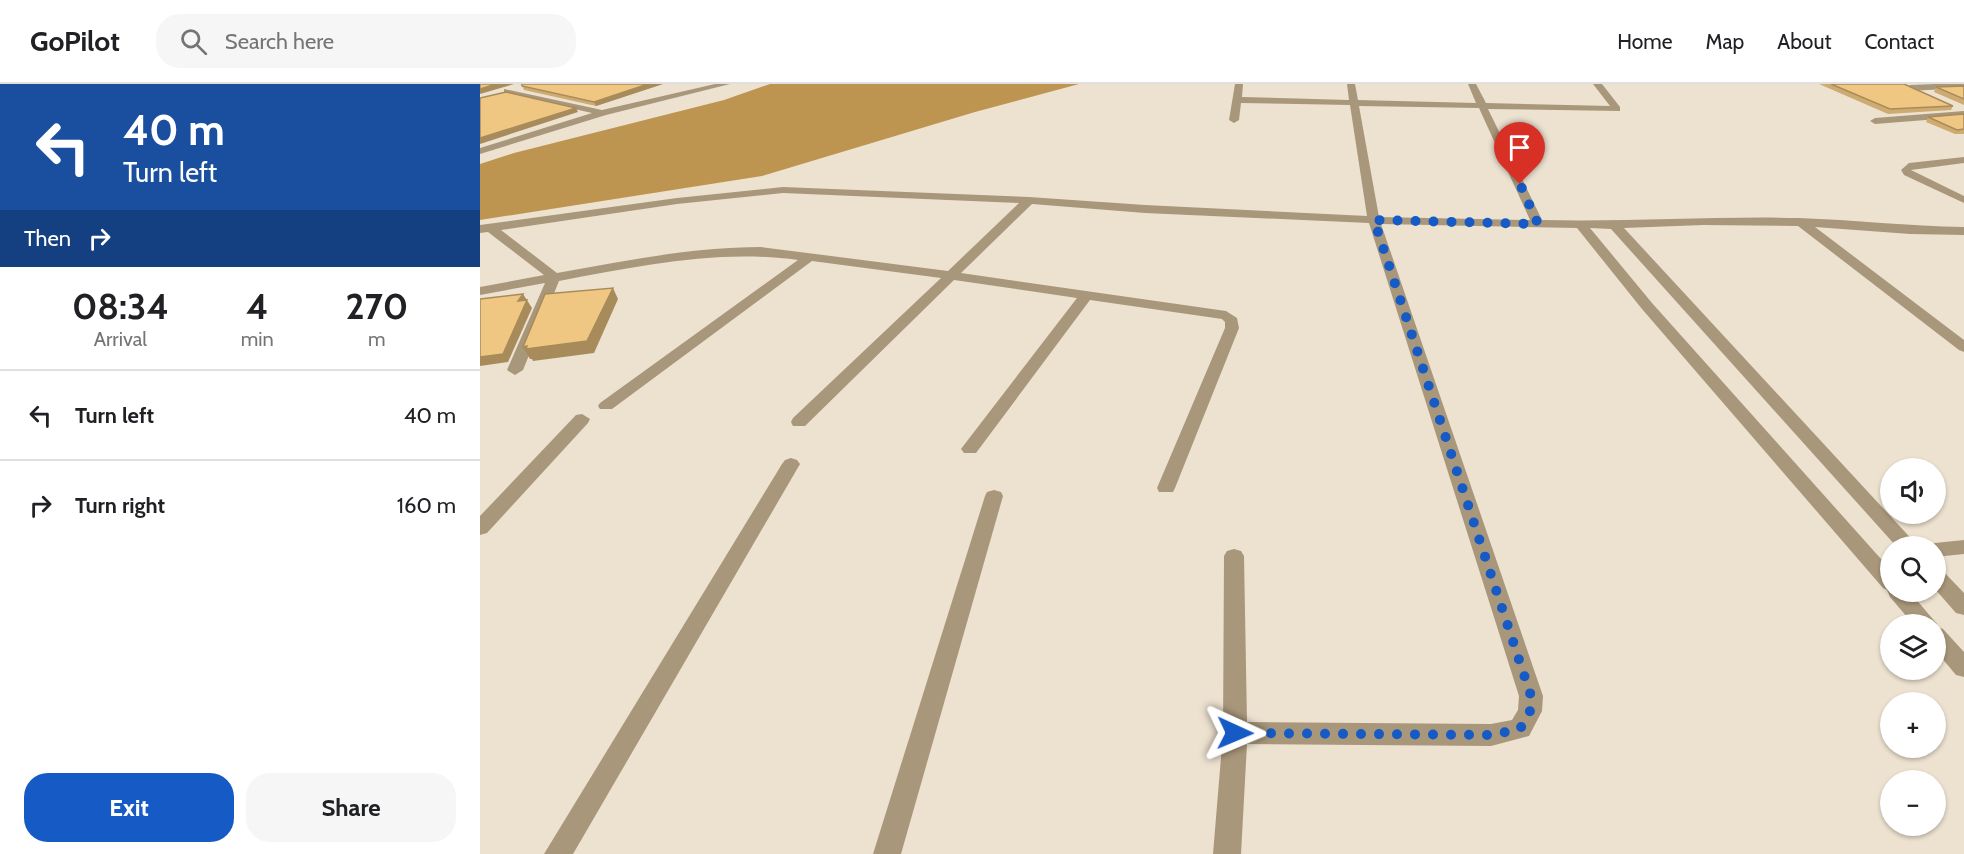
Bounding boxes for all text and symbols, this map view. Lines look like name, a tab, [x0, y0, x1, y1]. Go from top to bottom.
search box	[156, 14, 576, 68]
text: GoPilot	[30, 24, 120, 58]
icon: search	[177, 25, 210, 58]
text: Search here	[225, 28, 334, 55]
text: Home	[1617, 29, 1673, 54]
text: Map	[1706, 29, 1744, 54]
text: About	[1777, 29, 1831, 54]
text: Contact	[1864, 29, 1934, 54]
text: 40 m	[123, 104, 225, 156]
icon: left	[24, 108, 102, 186]
pin	[1494, 122, 1545, 184]
icon: arrive	[1503, 131, 1536, 164]
text: Turn left	[123, 156, 217, 189]
icon: right	[83, 222, 116, 255]
text: Then	[24, 225, 71, 252]
text: 08:34	[72, 284, 169, 328]
text: 4	[246, 284, 268, 328]
text: 270	[346, 284, 408, 328]
text: Arrival	[94, 327, 147, 351]
text: min	[241, 327, 274, 351]
text: m	[368, 327, 386, 351]
icon: left	[24, 399, 57, 432]
text: Turn left	[75, 402, 154, 429]
text: 40 m	[404, 402, 456, 429]
map controls	[1880, 458, 1946, 836]
button: sound	[1880, 458, 1946, 524]
icon: right	[24, 489, 57, 522]
text: Turn right	[75, 492, 165, 519]
text: 160 m	[397, 492, 456, 519]
button: search	[1880, 536, 1946, 602]
button: layers	[1880, 614, 1946, 680]
button: +	[1880, 692, 1946, 758]
position arrow	[1203, 701, 1267, 765]
button: −	[1880, 770, 1946, 836]
button: Exit	[24, 773, 234, 842]
button: Share	[246, 773, 456, 842]

